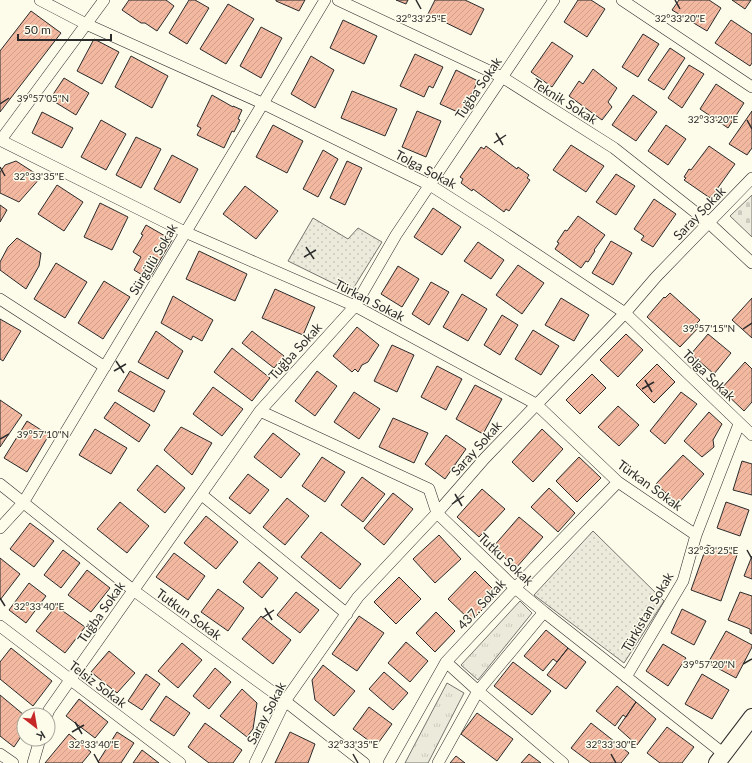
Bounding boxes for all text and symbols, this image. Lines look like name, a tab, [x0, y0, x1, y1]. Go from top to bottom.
text: 32°33'25"E	[396, 12, 446, 24]
text: 32°33'20"E	[655, 12, 705, 24]
scale bar	[18, 16, 111, 42]
text: 50 m	[24, 22, 51, 37]
street label: Tuğba Sokak	[451, 54, 505, 122]
street label: Teknik Sokak	[529, 75, 601, 128]
text: 39°57'05"N	[17, 92, 69, 104]
text: 32°33'20"E	[688, 113, 738, 125]
street label: Tolga Sokak	[393, 146, 460, 192]
text: 32°33'35"E	[14, 170, 64, 182]
street label: Saray Sokak	[670, 183, 729, 243]
street label: Sürgülü Sokak	[125, 220, 181, 298]
street label: Türkan Sokak	[333, 276, 408, 325]
street label: Tuğba Sokak	[265, 319, 325, 383]
text: 39°57'15"N	[683, 322, 735, 334]
street label: Tolga Sokak	[679, 346, 739, 404]
street label: Saray Sokak	[447, 417, 505, 479]
text: 39°57'10"N	[17, 428, 69, 440]
street label: Türkan Sokak	[615, 456, 686, 514]
street label: Tutku Sokak	[475, 529, 537, 589]
text: 32°33'25"E	[688, 544, 738, 556]
street label: Türkistan Sokak	[618, 569, 676, 655]
street label: 437. Sokak	[454, 575, 509, 633]
street label: Tuğba Sokak	[74, 578, 128, 646]
street label: Tutkun Sokak	[153, 585, 225, 643]
text: 32°33'40"E	[14, 600, 64, 612]
street label: Telsiz Sokak	[66, 657, 130, 711]
text: 39°57'20"N	[683, 658, 735, 670]
street label: Saray Sokak	[243, 679, 289, 747]
north arrow	[16, 707, 56, 747]
text: K	[34, 728, 48, 744]
text: 32°33'40"E	[69, 738, 119, 750]
text: 32°33'35"E	[328, 738, 378, 750]
text: 32°33'30"E	[586, 738, 636, 750]

